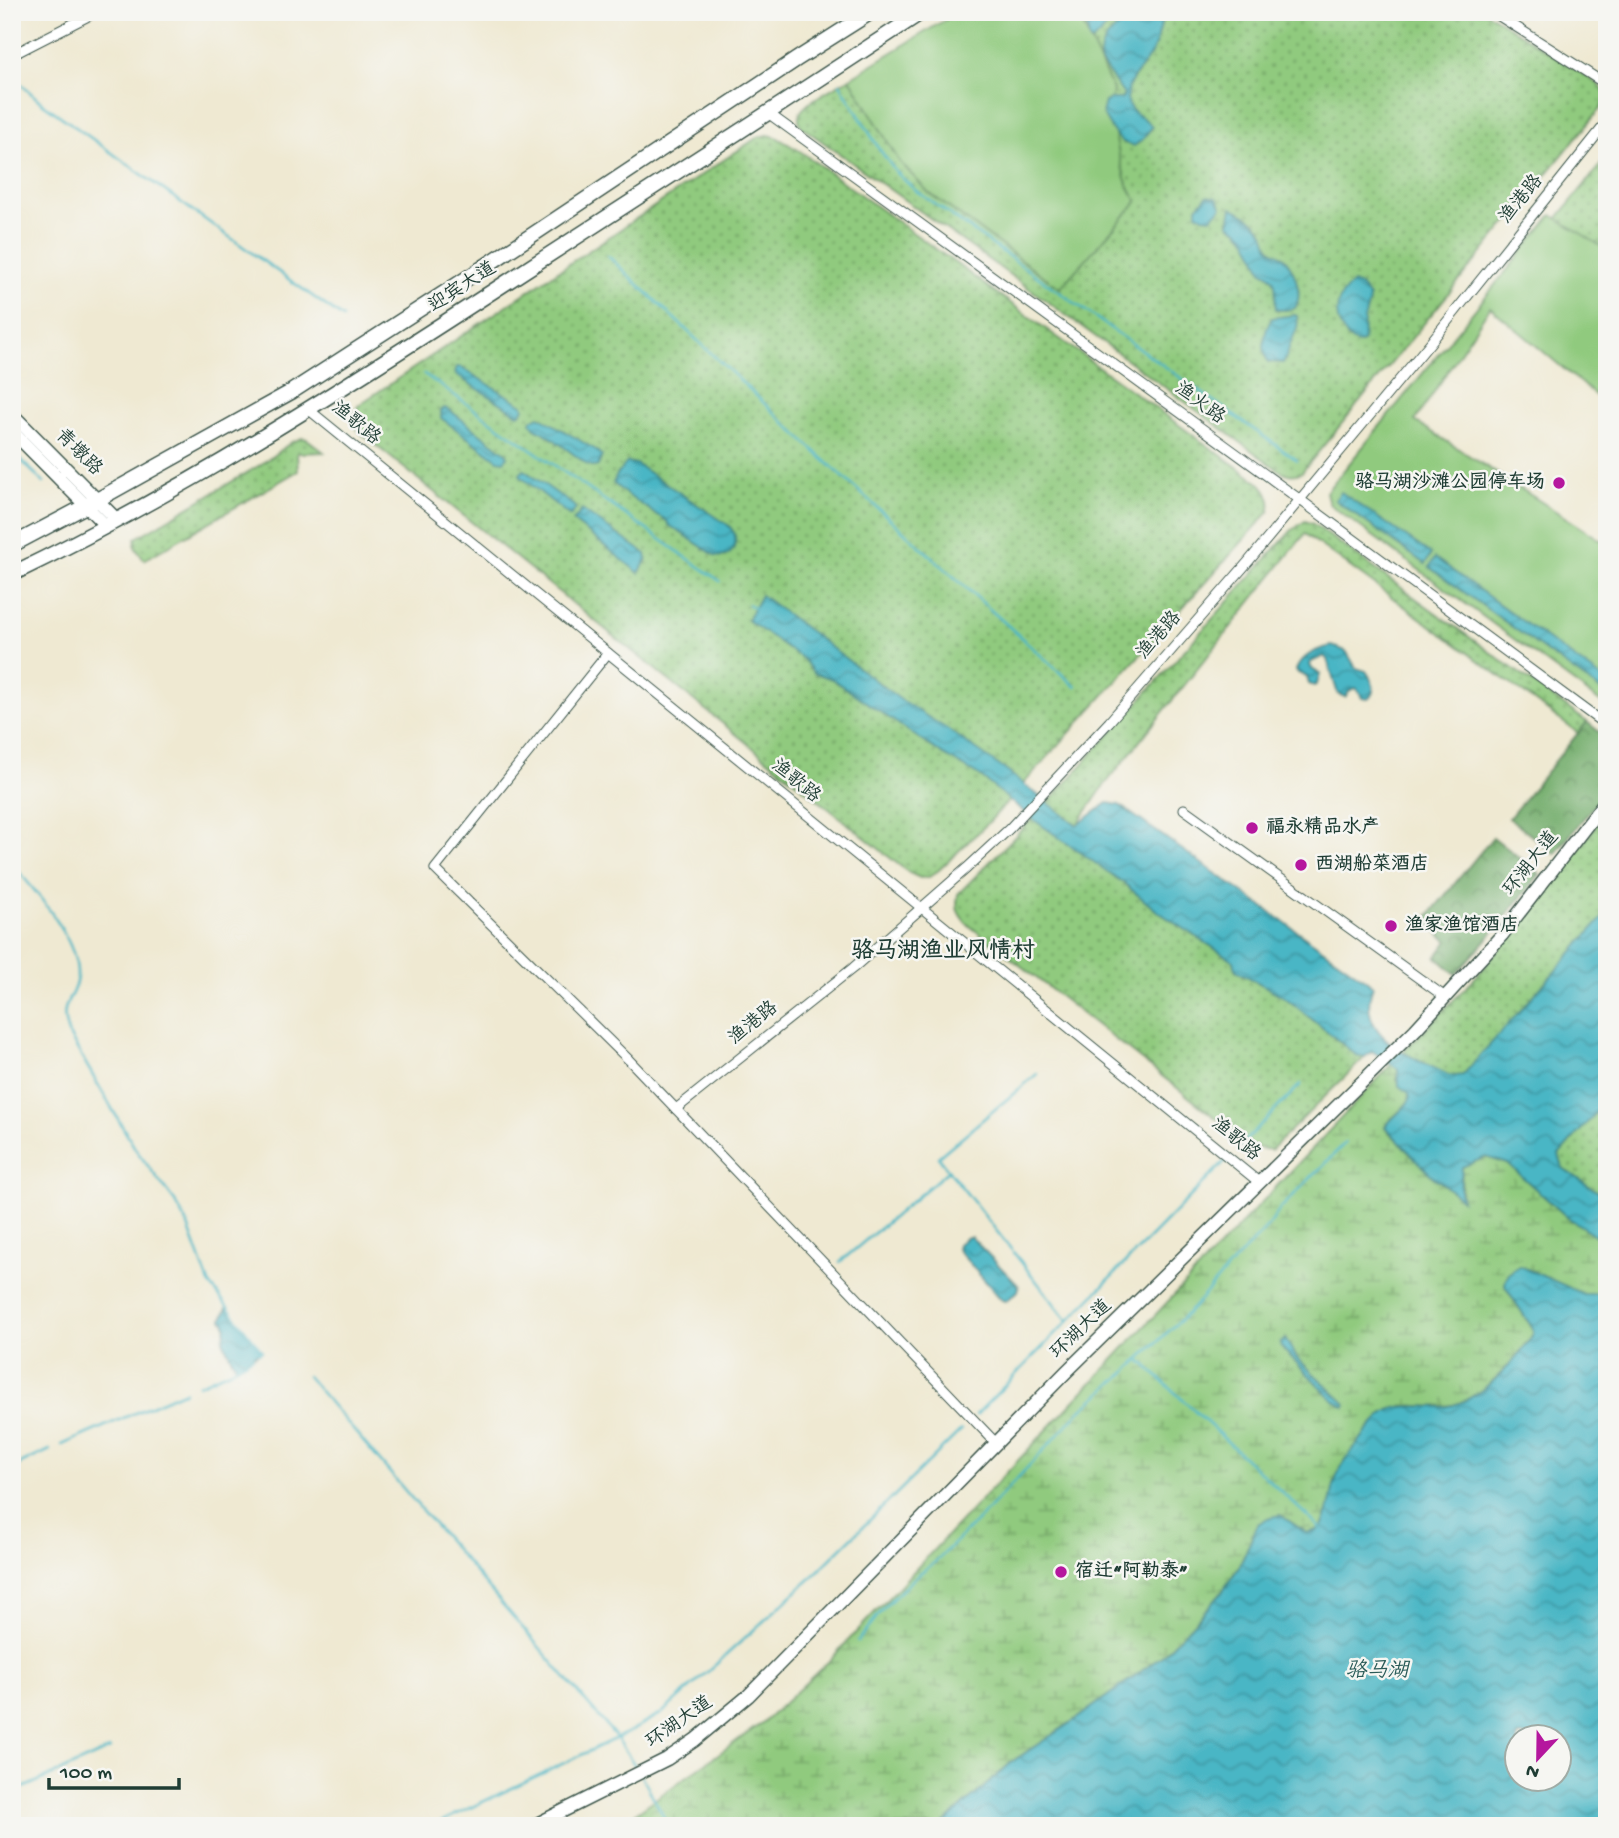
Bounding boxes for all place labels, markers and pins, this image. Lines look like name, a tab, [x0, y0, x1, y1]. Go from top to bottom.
place label: 骆马湖沙滩公园停车场	[1355, 471, 1545, 495]
marker: 骆马湖沙滩公园停车场	[1551, 475, 1567, 491]
place label: 福永精品水产	[1266, 816, 1380, 840]
marker: 福永精品水产	[1244, 820, 1260, 836]
place label: 西湖船菜酒店	[1315, 853, 1429, 877]
marker: 西湖船菜酒店	[1293, 857, 1309, 873]
place label: 渔家渔馆酒店	[1405, 914, 1519, 938]
marker: 渔家渔馆酒店	[1383, 918, 1399, 934]
place label: 宿迁“阿勒泰”	[1075, 1560, 1188, 1584]
marker: 宿迁“阿勒泰”	[1053, 1564, 1069, 1580]

